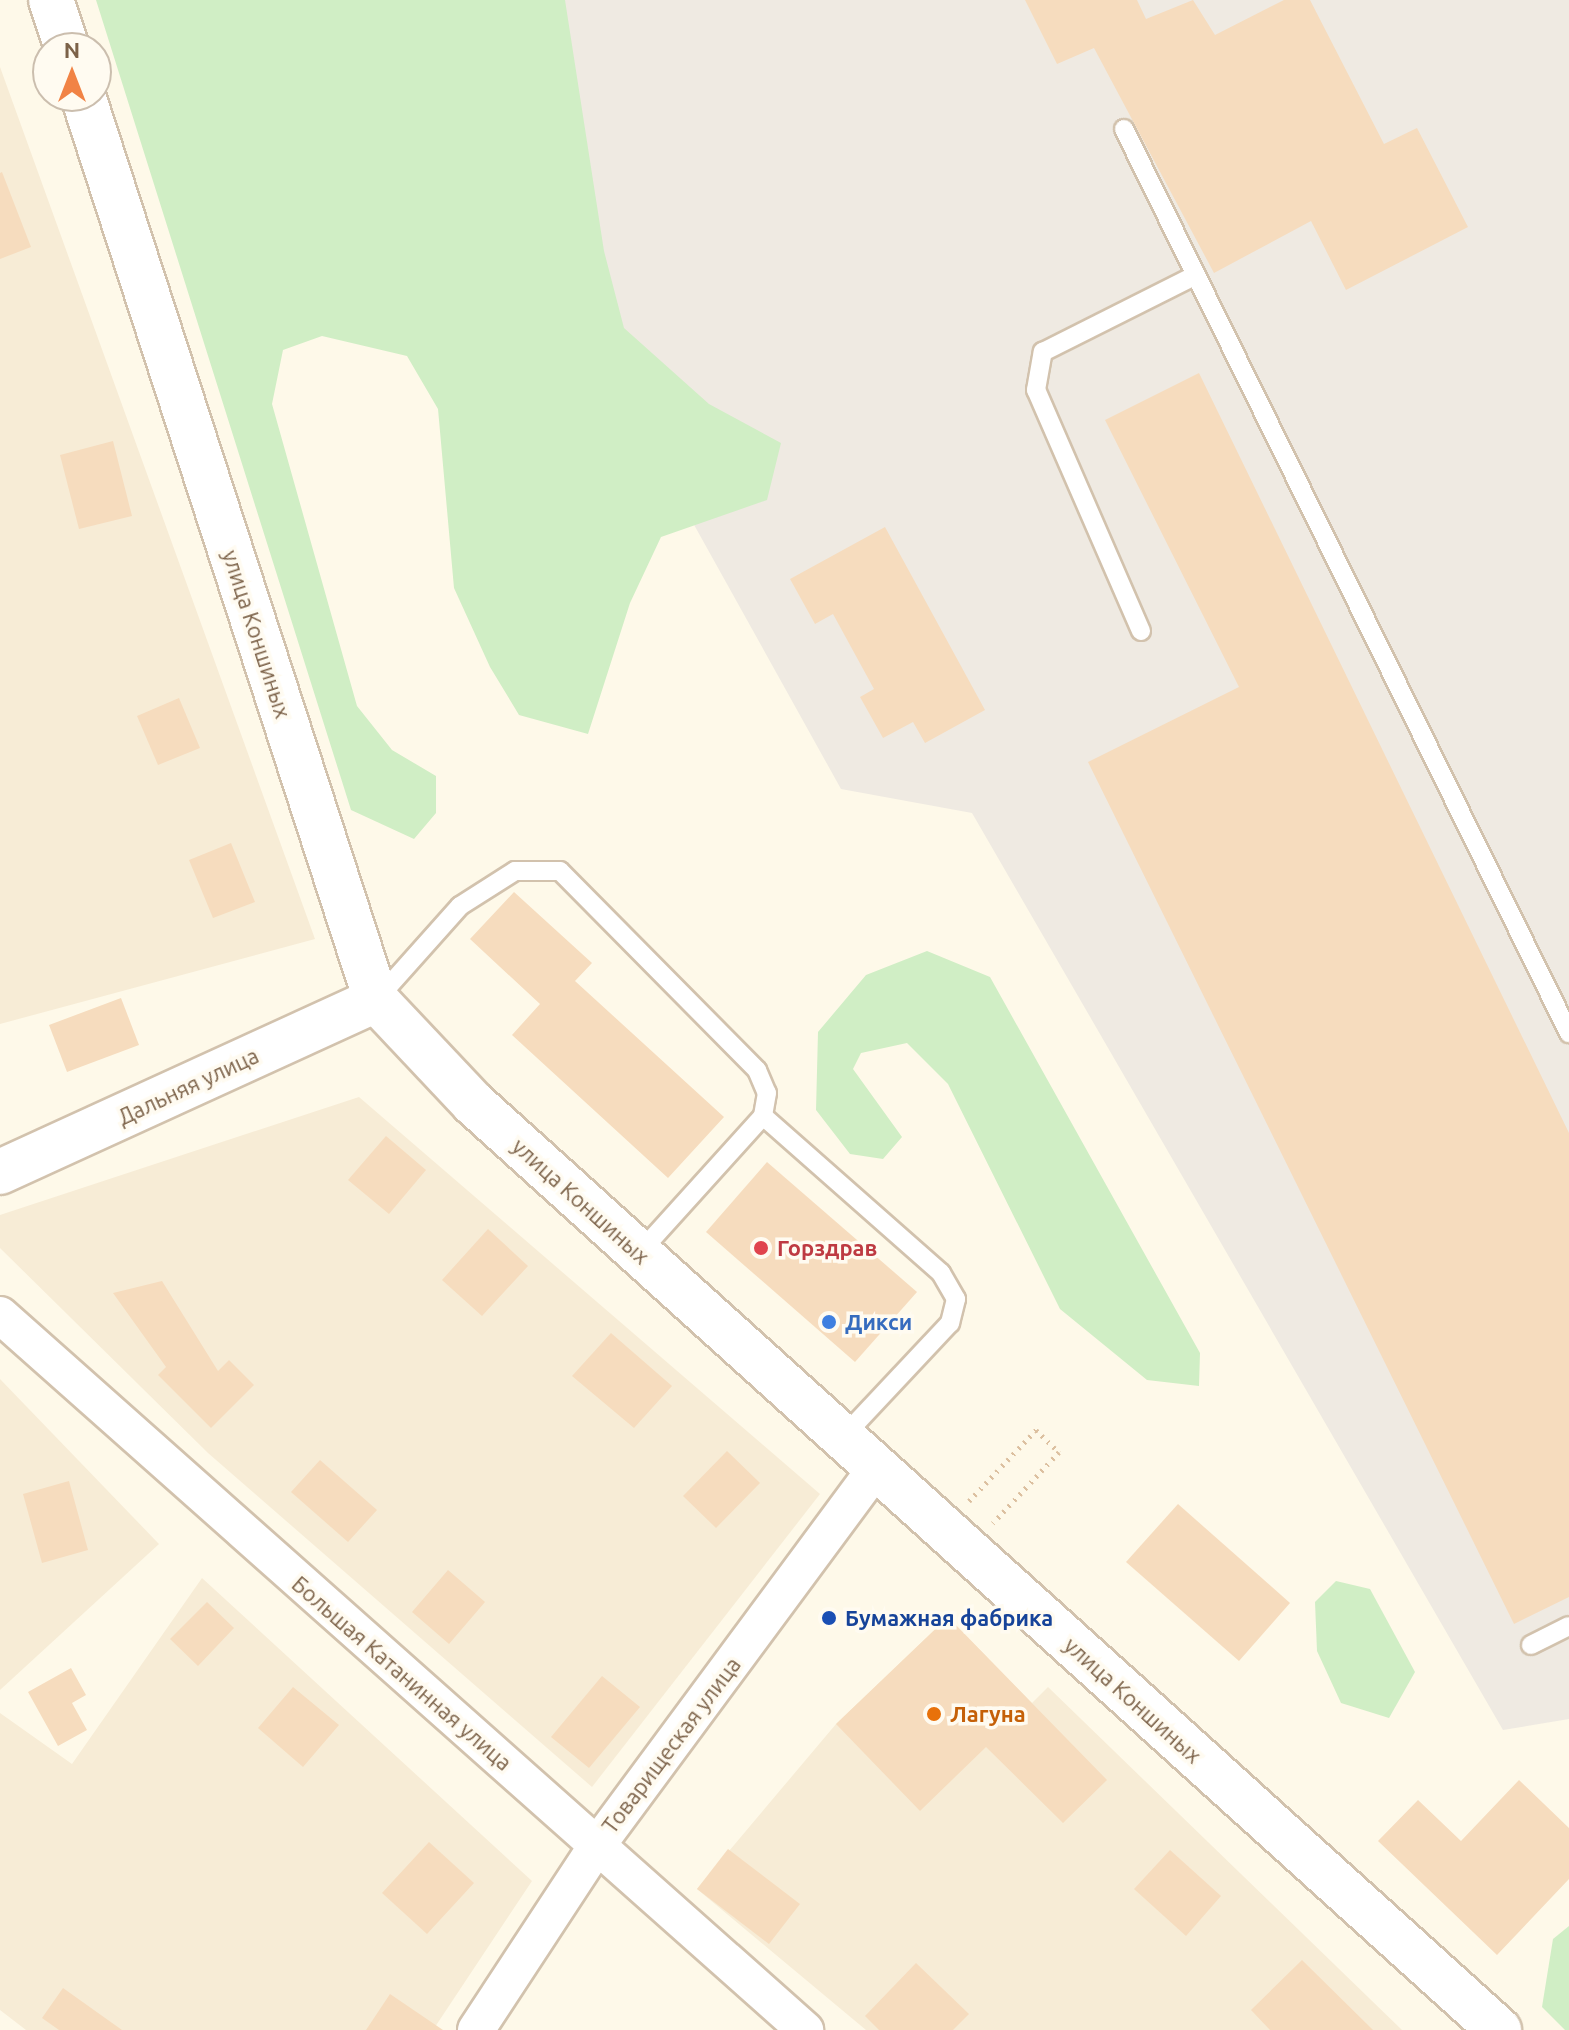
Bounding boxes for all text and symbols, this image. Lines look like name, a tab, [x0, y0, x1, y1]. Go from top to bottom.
north arrow	[32, 32, 112, 112]
text: N	[64, 37, 80, 62]
street label: улица Коншиных	[217, 547, 297, 721]
street label: Дальняя улица	[113, 1042, 263, 1130]
street label: улица Коншиных	[507, 1133, 655, 1269]
place label: Горздрав	[777, 1235, 877, 1261]
marker: Горздрав	[752, 1239, 770, 1257]
place label: Дикси	[845, 1309, 912, 1335]
marker: Дикси	[820, 1313, 838, 1331]
street label: Большая Катанинная улица	[287, 1570, 517, 1776]
place label: Бумажная фабрика	[845, 1605, 1053, 1631]
marker: Бумажная фабрика	[820, 1609, 838, 1627]
street label: улица Коншиных	[1059, 1632, 1207, 1768]
street label: Товарищеская улица	[596, 1652, 746, 1838]
place label: Лагуна	[950, 1701, 1026, 1727]
marker: Лагуна	[925, 1705, 943, 1723]

